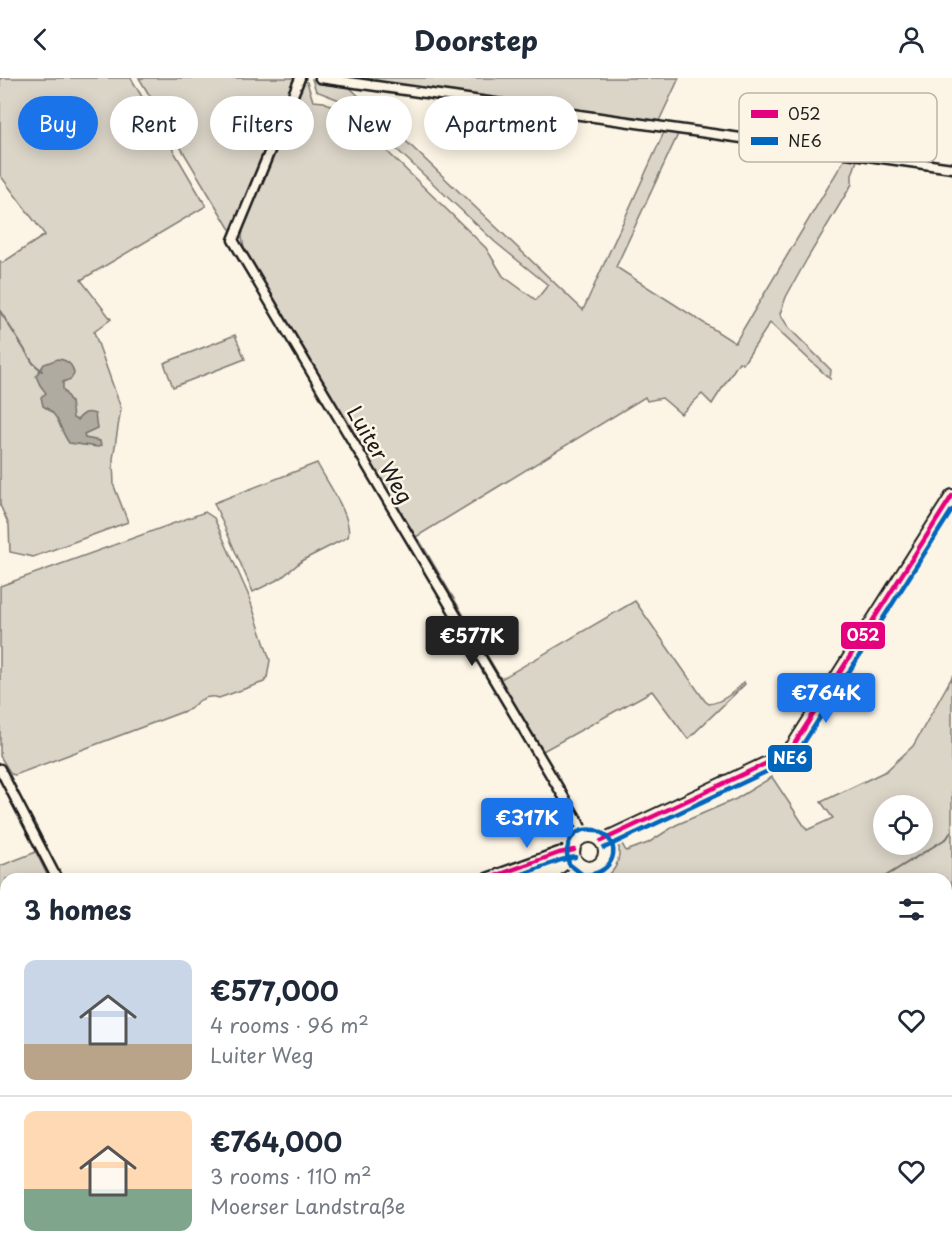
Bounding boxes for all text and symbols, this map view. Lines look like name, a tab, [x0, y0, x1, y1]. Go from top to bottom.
text: Doorstep	[414, 19, 538, 60]
icon: back	[24, 23, 57, 56]
icon: person	[895, 23, 928, 56]
legend	[739, 93, 937, 162]
chip: Buy	[18, 96, 98, 150]
chip: Rent	[110, 96, 198, 150]
chip: Filters	[210, 96, 314, 150]
chip: New	[326, 96, 412, 150]
chip: Apartment	[424, 96, 578, 150]
text: 052	[788, 101, 821, 125]
text: NE6	[788, 128, 822, 152]
street label: Luiter Weg	[340, 399, 422, 509]
pin: €577K	[430, 616, 514, 667]
text: €577K	[440, 620, 504, 650]
line badge: 052	[840, 621, 886, 650]
text: 052	[847, 622, 879, 646]
pin: €764K	[784, 673, 868, 724]
text: €764K	[791, 677, 861, 707]
line badge: NE6	[767, 744, 813, 773]
text: NE6	[773, 745, 807, 769]
map controls	[873, 795, 933, 855]
button: locate	[873, 795, 933, 855]
pin: €317K	[485, 798, 569, 849]
text: €317K	[495, 802, 559, 832]
text: 3 homes	[24, 890, 131, 929]
icon: filters	[895, 893, 928, 926]
text: €577,000	[210, 971, 339, 1010]
icon: home	[72, 984, 144, 1056]
icon: heart	[895, 1004, 928, 1037]
text: 4 rooms · 96 m²	[210, 1010, 369, 1040]
text: Luiter Weg	[210, 1040, 313, 1070]
text: €764,000	[210, 1122, 342, 1161]
icon: home	[72, 1135, 144, 1207]
icon: heart	[895, 1155, 928, 1188]
text: 3 rooms · 110 m²	[210, 1161, 372, 1191]
text: Moerser Landstraße	[210, 1191, 405, 1221]

